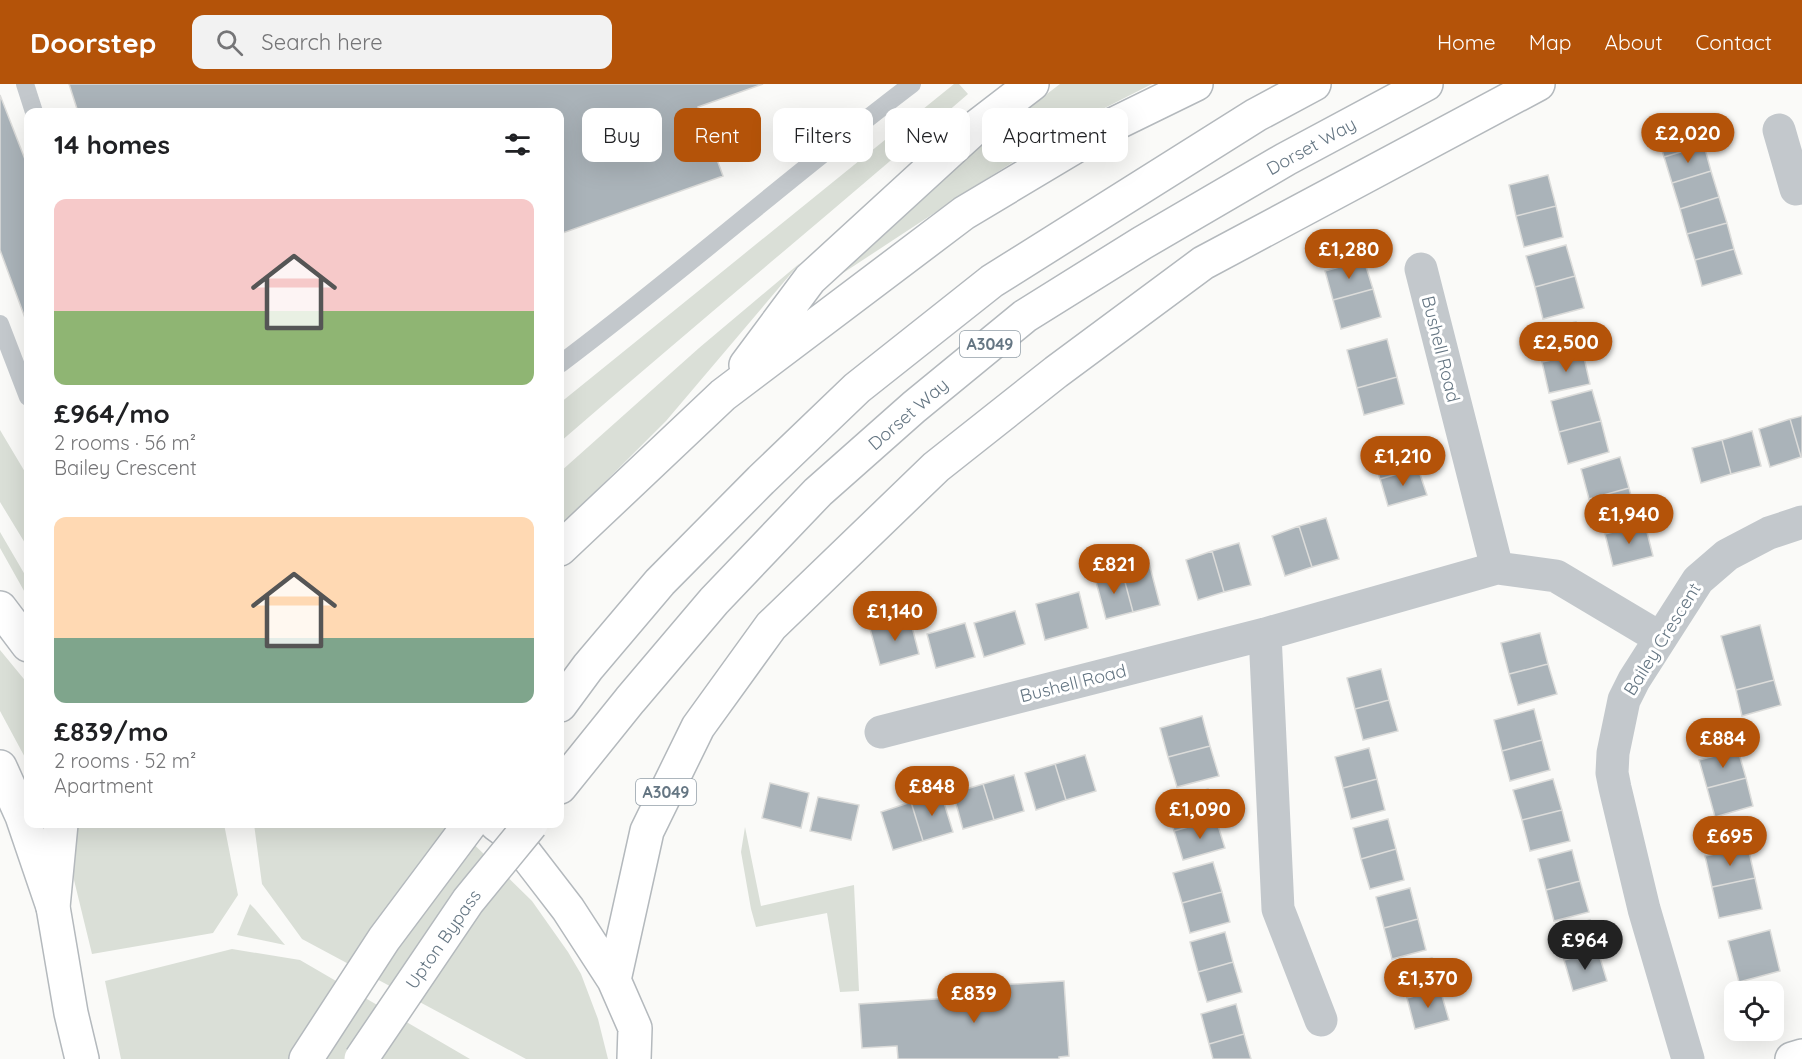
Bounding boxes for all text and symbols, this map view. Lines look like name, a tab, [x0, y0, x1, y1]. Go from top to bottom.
search box	[192, 15, 612, 69]
text: Doorstep	[30, 25, 156, 60]
icon: search	[213, 26, 246, 59]
text: Search here	[261, 28, 383, 56]
text: Home	[1437, 29, 1496, 55]
text: Map	[1529, 29, 1572, 55]
text: About	[1605, 29, 1663, 55]
text: Contact	[1696, 29, 1772, 55]
chip: Buy	[582, 108, 662, 162]
chip: Rent	[674, 108, 761, 162]
chip: Filters	[773, 108, 873, 162]
chip: New	[885, 108, 970, 162]
chip: Apartment	[982, 108, 1128, 162]
street label: Dorset Way	[1262, 112, 1360, 180]
pin: £2,020	[1639, 113, 1737, 164]
text: £2,020	[1655, 120, 1721, 145]
text: 14 homes	[54, 128, 170, 161]
icon: filters	[501, 128, 534, 161]
pin: £1,280	[1300, 229, 1398, 280]
text: £1,280	[1319, 236, 1379, 261]
icon: home	[240, 238, 348, 346]
street label: Bushell Road	[1417, 294, 1465, 404]
pin: £2,500	[1517, 322, 1615, 373]
text: £2,500	[1533, 329, 1599, 354]
road number: A3049	[960, 331, 1020, 357]
street label: Dorset Way	[863, 373, 953, 455]
text: £964/mo	[54, 397, 170, 430]
text: 2 rooms · 56 m²	[54, 430, 196, 455]
pin: £1,210	[1354, 436, 1452, 487]
text: £1,210	[1374, 443, 1432, 468]
text: Bailey Crescent	[54, 455, 197, 480]
pin: £1,940	[1580, 494, 1678, 545]
text: £1,940	[1598, 501, 1660, 526]
pin: £821	[1078, 544, 1150, 595]
text: £821	[1093, 551, 1135, 576]
icon: home	[240, 556, 348, 664]
street label: Bailey Crescent	[1618, 578, 1706, 700]
pin: £1,140	[846, 591, 944, 642]
text: £1,140	[867, 598, 923, 623]
street label: Bushell Road	[1018, 659, 1128, 707]
text: £839/mo	[54, 715, 168, 748]
pin: £884	[1687, 718, 1759, 769]
text: £884	[1700, 725, 1746, 750]
text: 2 rooms · 52 m²	[54, 748, 196, 773]
pin: £848	[896, 766, 968, 817]
text: Apartment	[54, 773, 154, 798]
text: £848	[909, 773, 955, 798]
road number: A3049	[636, 779, 696, 805]
pin: £1,090	[1151, 789, 1249, 840]
text: £1,090	[1169, 796, 1231, 821]
pin: £695	[1694, 816, 1766, 867]
text: £695	[1707, 823, 1753, 848]
street label: Upton Bypass	[400, 885, 486, 993]
pin: £964	[1549, 920, 1621, 971]
text: £964	[1562, 927, 1608, 952]
pin: £1,370	[1379, 958, 1477, 1009]
text: £1,370	[1398, 965, 1458, 990]
pin: £839	[938, 973, 1010, 1024]
text: £839	[951, 980, 997, 1005]
map controls	[1724, 981, 1784, 1041]
button: locate	[1724, 981, 1784, 1041]

